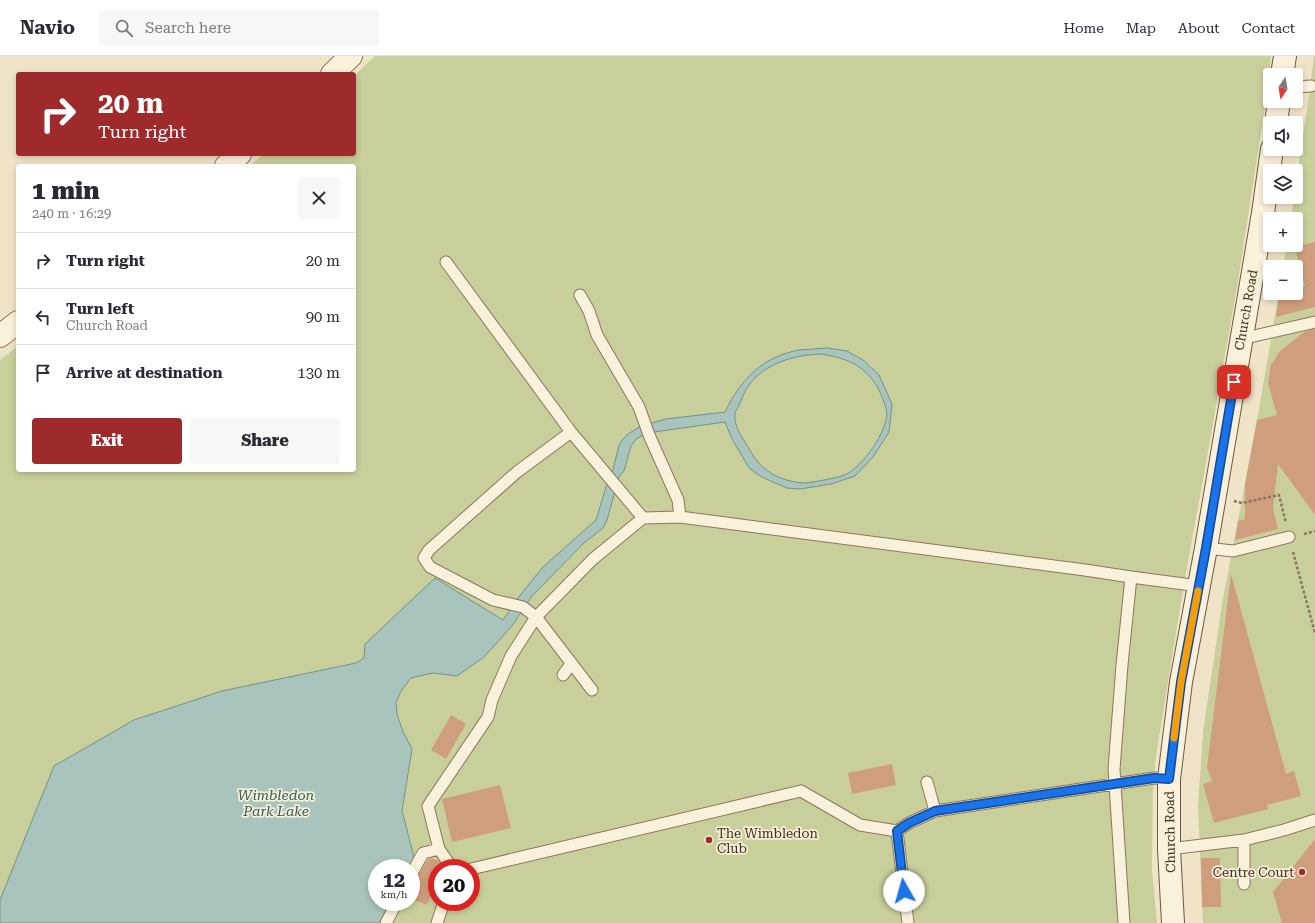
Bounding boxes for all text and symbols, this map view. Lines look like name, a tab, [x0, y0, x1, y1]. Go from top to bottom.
search box	[99, 10, 379, 46]
text: Navio	[20, 16, 75, 39]
icon: search	[113, 17, 135, 39]
text: Search here	[145, 19, 231, 37]
text: Home	[1063, 20, 1104, 36]
text: Map	[1126, 20, 1156, 36]
text: About	[1178, 20, 1220, 36]
text: Contact	[1242, 20, 1295, 36]
north arrow	[1263, 68, 1303, 108]
map controls	[1263, 68, 1303, 300]
text: 20 m	[98, 87, 163, 120]
icon: right	[32, 88, 84, 140]
button: sound	[1263, 116, 1303, 156]
text: Turn right	[98, 121, 186, 142]
button: layers	[1263, 164, 1303, 204]
text: 1 min	[32, 177, 99, 205]
button: close	[298, 177, 340, 219]
text: 240 m · 16:29	[32, 206, 111, 221]
button: +	[1263, 212, 1303, 252]
icon: right	[32, 250, 54, 272]
text: Turn right	[66, 252, 145, 270]
text: 20 m	[306, 252, 340, 270]
button: −	[1263, 260, 1303, 300]
street label: Church Road	[1232, 268, 1261, 352]
text: Turn left	[66, 300, 134, 318]
icon: left	[32, 306, 54, 328]
text: 90 m	[306, 308, 340, 326]
text: Church Road	[66, 318, 148, 333]
icon: arrive	[32, 362, 54, 384]
text: Arrive at destination	[66, 364, 222, 382]
text: 130 m	[297, 364, 340, 382]
pin	[1217, 365, 1251, 399]
icon: arrive	[1223, 371, 1245, 393]
button: Exit	[32, 418, 182, 464]
button: Share	[190, 418, 340, 464]
water label: Wimbledon Park Lake	[238, 787, 315, 819]
street label: Church Road	[1162, 790, 1178, 873]
place label: The Wimbledon Club	[717, 826, 818, 856]
marker: The Wimbledon Club	[704, 835, 714, 845]
speed limit sign: 20	[428, 859, 480, 911]
place label: Centre Court	[1213, 865, 1294, 880]
marker: Centre Court	[1297, 867, 1307, 877]
text: 12	[383, 868, 405, 892]
position arrow	[883, 870, 925, 912]
text: km/h	[381, 889, 407, 900]

